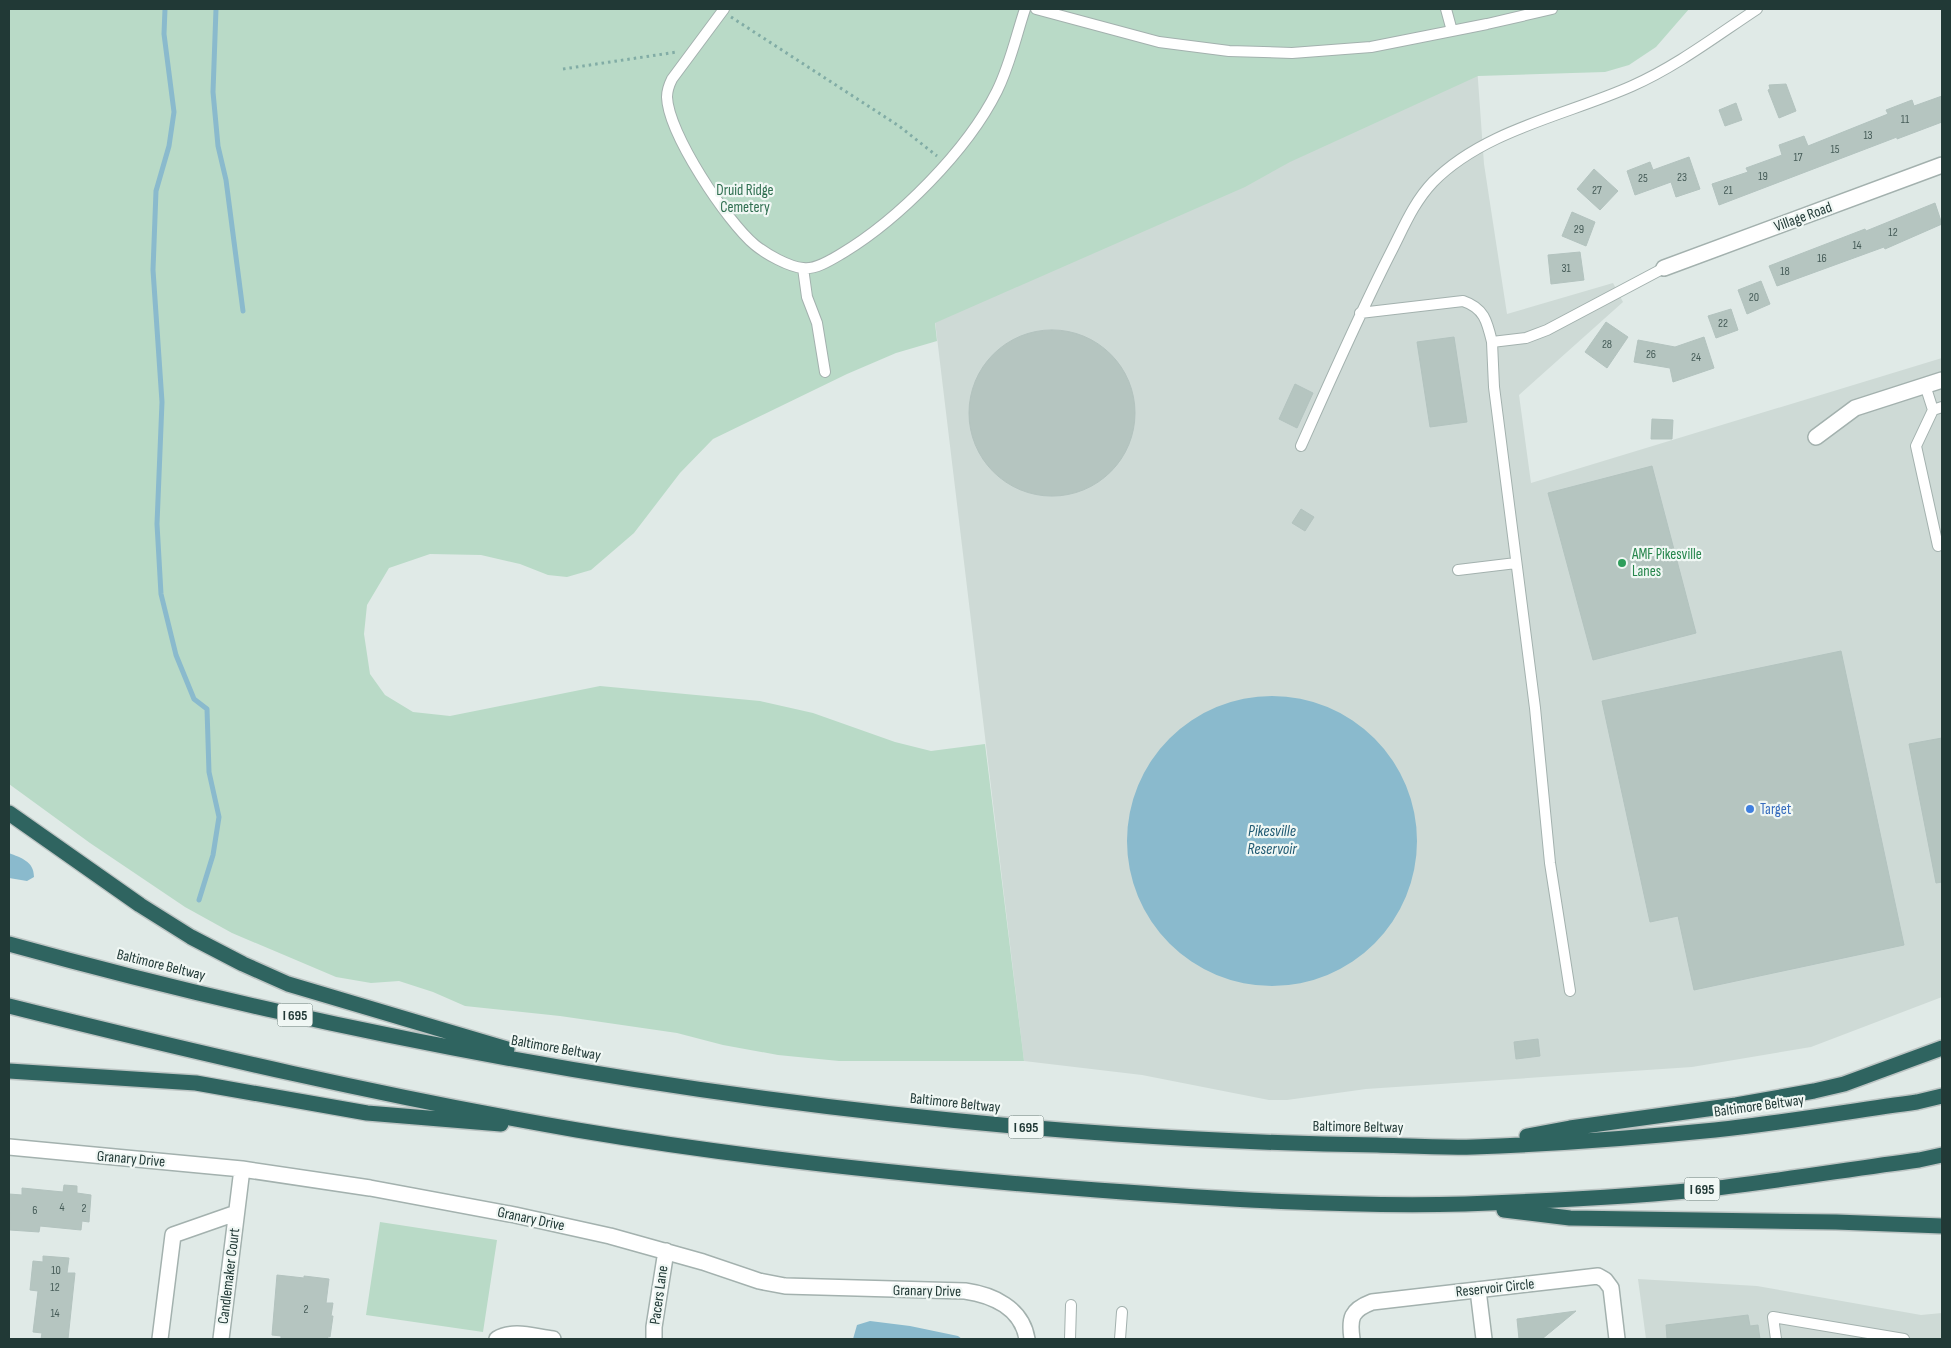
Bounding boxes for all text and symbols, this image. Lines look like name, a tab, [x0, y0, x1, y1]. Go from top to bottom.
house number: 11	[1901, 112, 1910, 127]
house number: 13	[1863, 128, 1873, 143]
house number: 15	[1830, 142, 1840, 157]
house number: 17	[1794, 150, 1803, 165]
house number: 19	[1758, 169, 1768, 184]
house number: 23	[1677, 170, 1687, 185]
house number: 25	[1638, 171, 1648, 186]
park label: Druid Ridge Cemetery	[716, 181, 774, 217]
house number: 27	[1592, 183, 1602, 198]
house number: 21	[1723, 183, 1733, 198]
street label: Village Road	[1771, 198, 1835, 236]
house number: 29	[1574, 222, 1584, 237]
house number: 12	[1888, 225, 1898, 240]
house number: 14	[1852, 238, 1862, 253]
house number: 16	[1817, 251, 1827, 266]
house number: 31	[1561, 261, 1571, 276]
house number: 18	[1780, 264, 1790, 279]
house number: 20	[1749, 290, 1759, 305]
house number: 22	[1718, 316, 1728, 331]
house number: 28	[1602, 337, 1612, 352]
house number: 26	[1646, 347, 1656, 362]
house number: 24	[1691, 350, 1701, 365]
place label: AMF Pikesville Lanes	[1631, 545, 1702, 581]
marker: AMF Pikesville Lanes	[1616, 557, 1628, 569]
place label: Target	[1760, 800, 1792, 819]
marker: Target	[1744, 803, 1756, 815]
water label: Pikesville Reservoir	[1247, 822, 1297, 859]
street label: Baltimore Beltway	[115, 945, 208, 985]
road number: I 695	[278, 1004, 312, 1026]
street label: Baltimore Beltway	[510, 1031, 603, 1065]
street label: Baltimore Beltway	[909, 1089, 1001, 1117]
street label: Baltimore Beltway	[1713, 1090, 1805, 1122]
road number: I 695	[1008, 1116, 1044, 1138]
street label: Baltimore Beltway	[1312, 1117, 1404, 1137]
street label: Granary Drive	[96, 1147, 166, 1171]
road number: I 695	[1684, 1178, 1720, 1200]
house number: 4	[59, 1200, 65, 1215]
house number: 2	[82, 1201, 87, 1216]
house number: 6	[32, 1203, 38, 1218]
street label: Granary Drive	[496, 1203, 566, 1235]
street label: Candlemaker Court	[214, 1226, 244, 1325]
house number: 10	[51, 1263, 61, 1278]
street label: Pacers Lane	[645, 1264, 673, 1326]
street label: Reservoir Circle	[1455, 1274, 1535, 1302]
house number: 12	[50, 1280, 60, 1295]
street label: Granary Drive	[893, 1281, 961, 1301]
house number: 2	[304, 1302, 309, 1317]
house number: 14	[50, 1306, 60, 1321]

